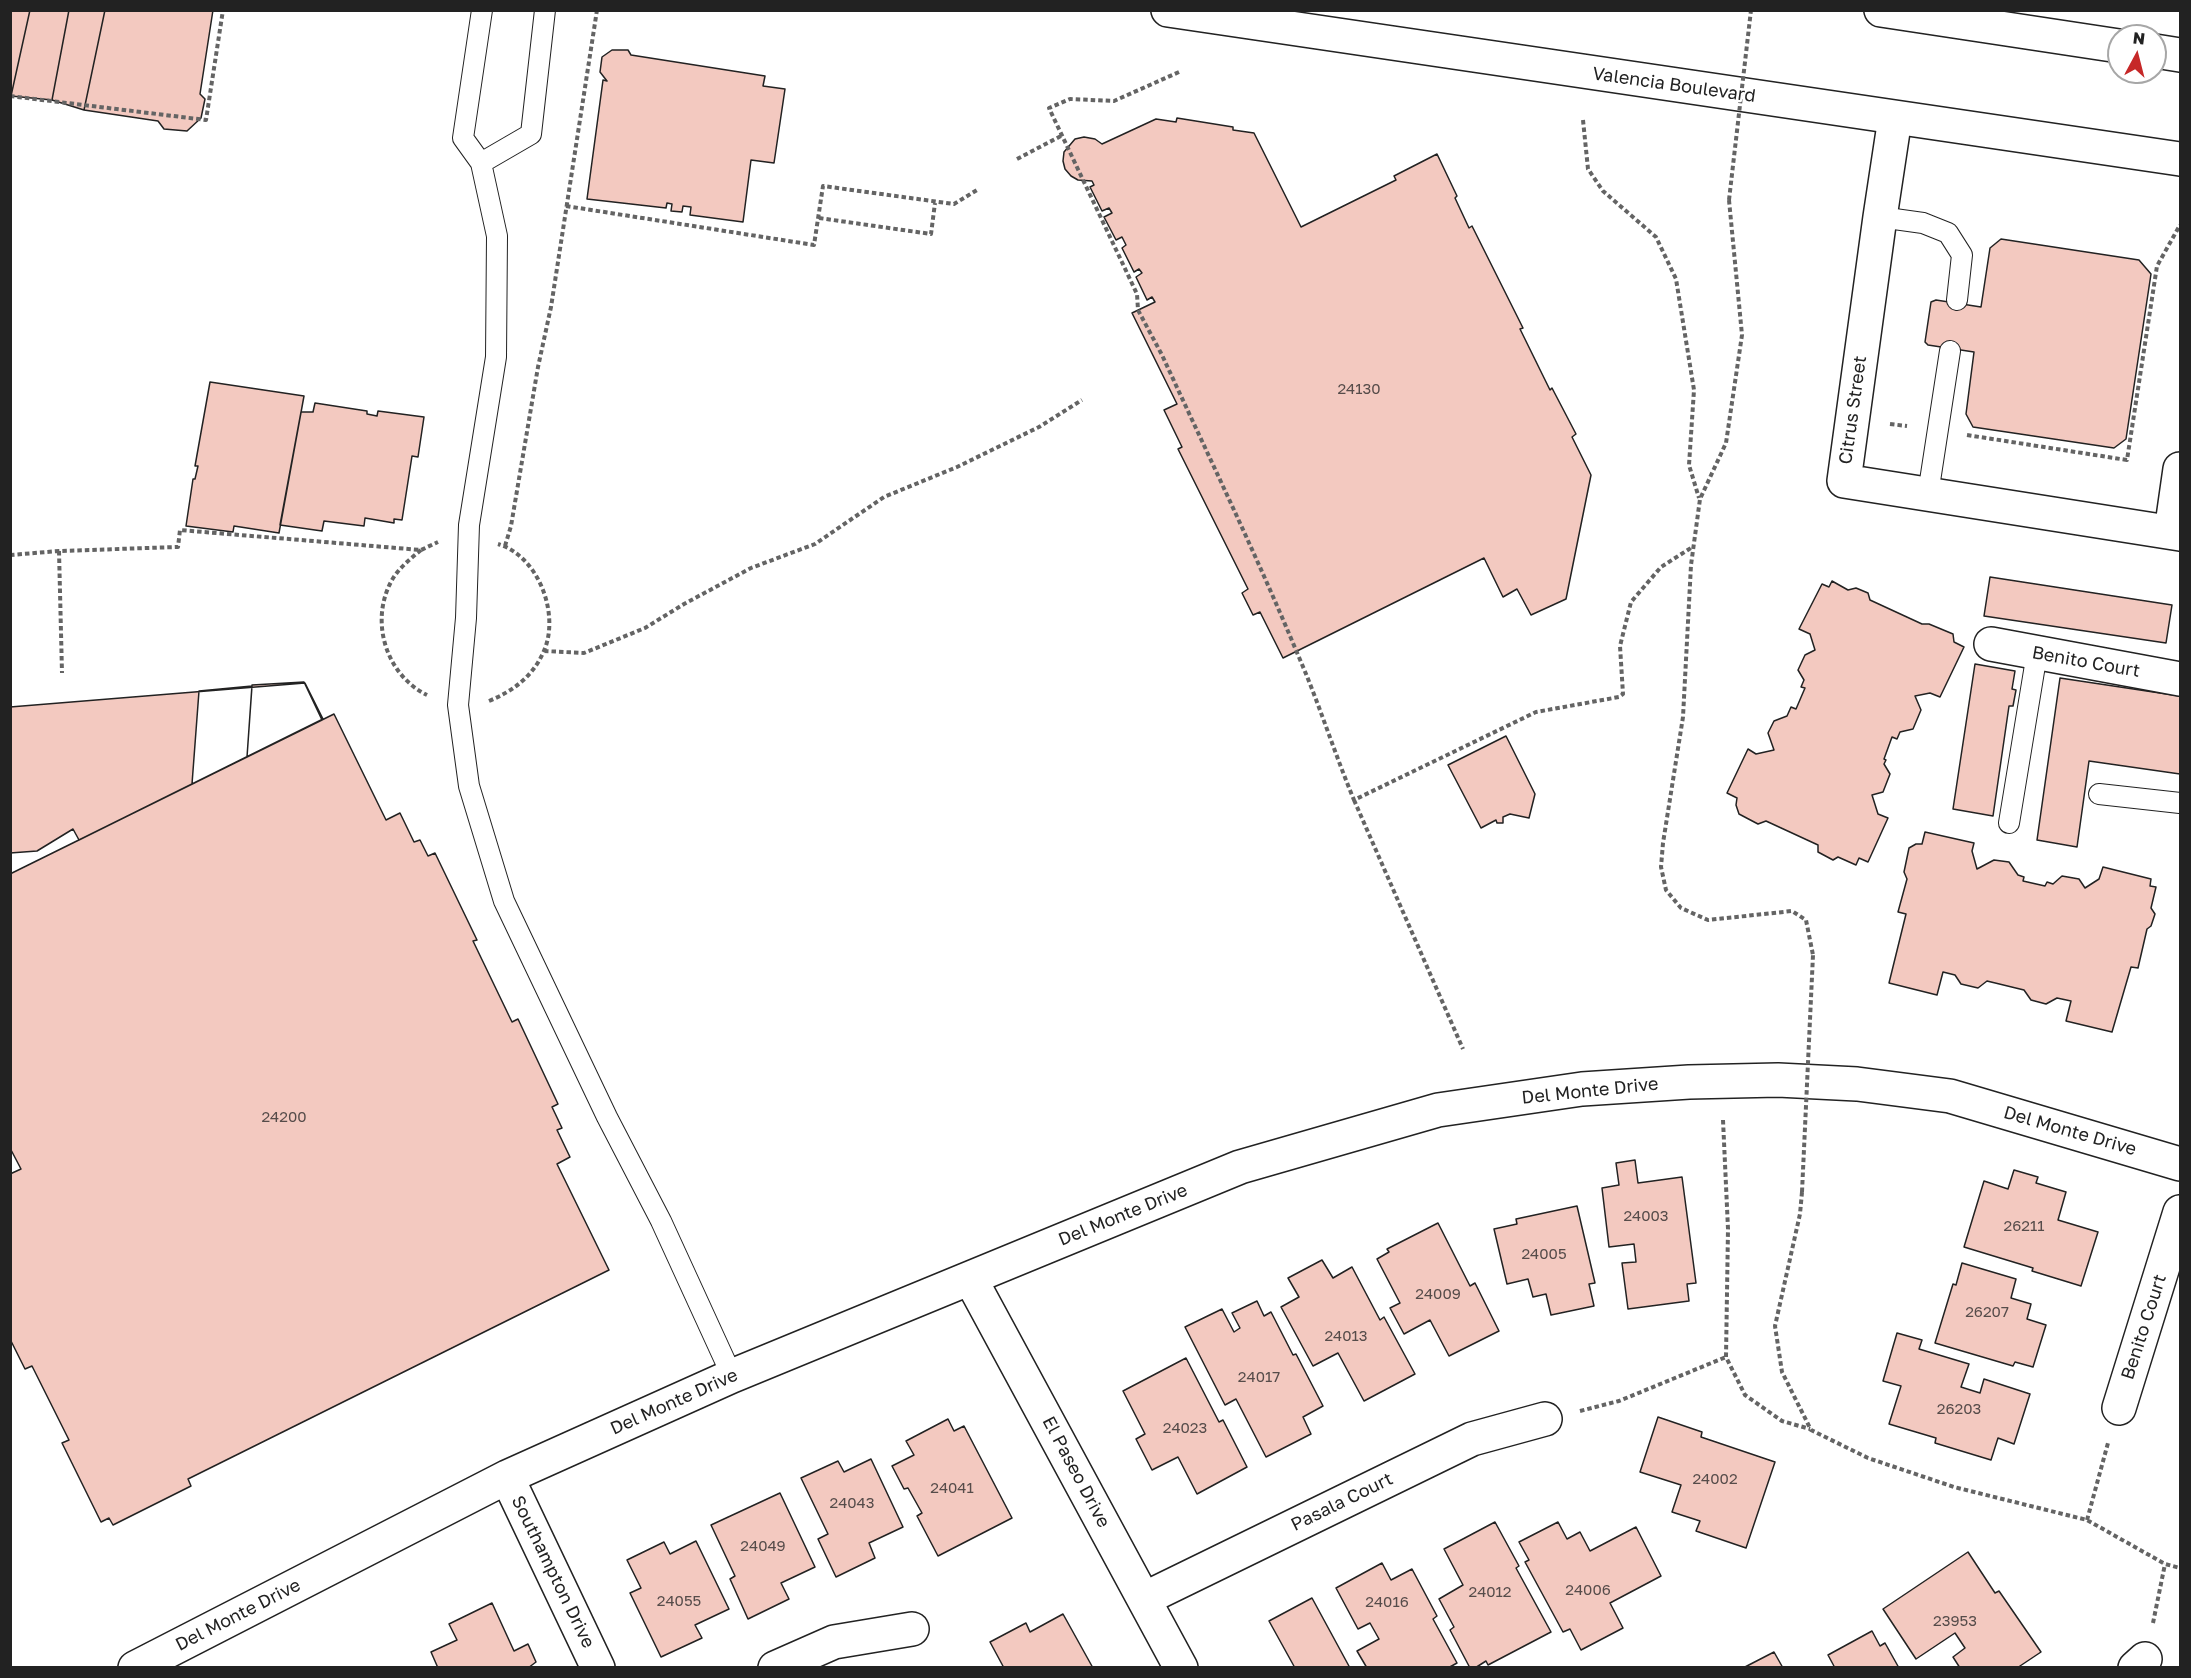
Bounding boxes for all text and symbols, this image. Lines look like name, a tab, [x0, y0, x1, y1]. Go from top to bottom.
north arrow	[2107, 24, 2167, 84]
text: N	[2132, 27, 2146, 49]
street label: Valencia Boulevard	[1591, 63, 1757, 107]
street label: Citrus Street	[1835, 354, 1871, 466]
house number: 24130	[1337, 380, 1381, 398]
street label: Benito Court	[2030, 642, 2142, 682]
street label: Del Monte Drive	[1521, 1073, 1659, 1109]
street label: Del Monte Drive	[2001, 1102, 2139, 1160]
house number: 24200	[261, 1108, 307, 1126]
street label: Del Monte Drive	[1055, 1179, 1191, 1251]
house number: 24003	[1623, 1207, 1669, 1225]
house number: 26211	[2003, 1217, 2045, 1235]
house number: 24005	[1521, 1245, 1567, 1263]
street label: Benito Court	[2117, 1272, 2171, 1382]
house number: 24009	[1415, 1285, 1461, 1303]
house number: 26207	[1965, 1303, 2009, 1321]
house number: 24013	[1324, 1327, 1368, 1345]
street label: Del Monte Drive	[607, 1364, 741, 1440]
house number: 24017	[1238, 1368, 1280, 1386]
house number: 26203	[1937, 1400, 1981, 1418]
street label: El Paseo Drive	[1038, 1413, 1114, 1531]
house number: 24023	[1163, 1419, 1207, 1437]
street label: Pasala Court	[1288, 1468, 1396, 1536]
house number: 24002	[1692, 1470, 1738, 1488]
house number: 24041	[930, 1479, 974, 1497]
street label: Southampton Drive	[507, 1492, 599, 1652]
house number: 24043	[829, 1494, 875, 1512]
house number: 24049	[740, 1537, 786, 1555]
street label: Del Monte Drive	[172, 1574, 304, 1656]
house number: 24006	[1565, 1581, 1611, 1599]
house number: 24012	[1468, 1583, 1512, 1601]
house number: 24055	[657, 1592, 701, 1610]
house number: 24016	[1365, 1593, 1409, 1611]
house number: 23953	[1933, 1612, 1977, 1630]

